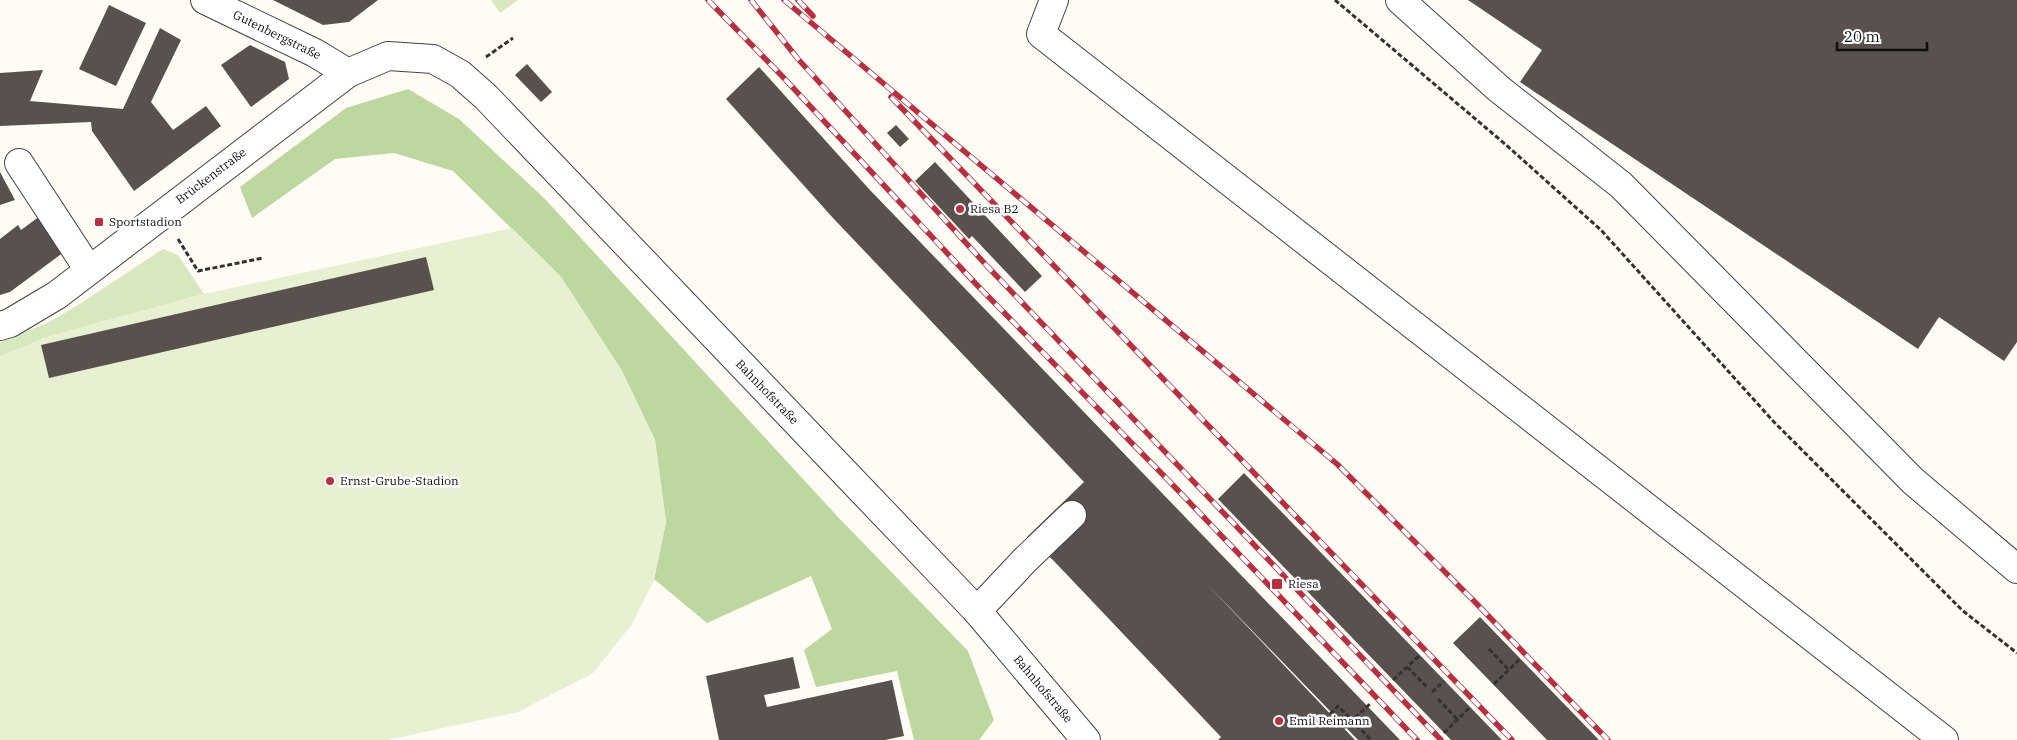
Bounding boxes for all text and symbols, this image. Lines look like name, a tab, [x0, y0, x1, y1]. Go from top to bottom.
street label: Gutenbergstraße	[231, 7, 324, 62]
scale bar	[1837, 20, 1927, 52]
text: 20 m	[1844, 27, 1880, 46]
street label: Brückenstraße	[173, 144, 249, 207]
place label: Riesa B2	[970, 201, 1019, 216]
marker: Riesa B2	[954, 203, 966, 215]
place label: Sportstadion	[109, 214, 182, 229]
marker: Sportstadion	[93, 216, 105, 228]
street label: Bahnhofstraße	[733, 356, 802, 427]
place label: Ernst-Grube-Stadion	[340, 473, 459, 488]
marker: Ernst-Grube-Stadion	[324, 475, 336, 487]
place label: Riesa	[1288, 576, 1319, 591]
marker: Riesa	[1270, 577, 1284, 591]
street label: Bahnhofstraße	[1011, 652, 1076, 726]
place label: Emil Reimann	[1289, 713, 1370, 728]
marker: Emil Reimann	[1273, 715, 1285, 727]

